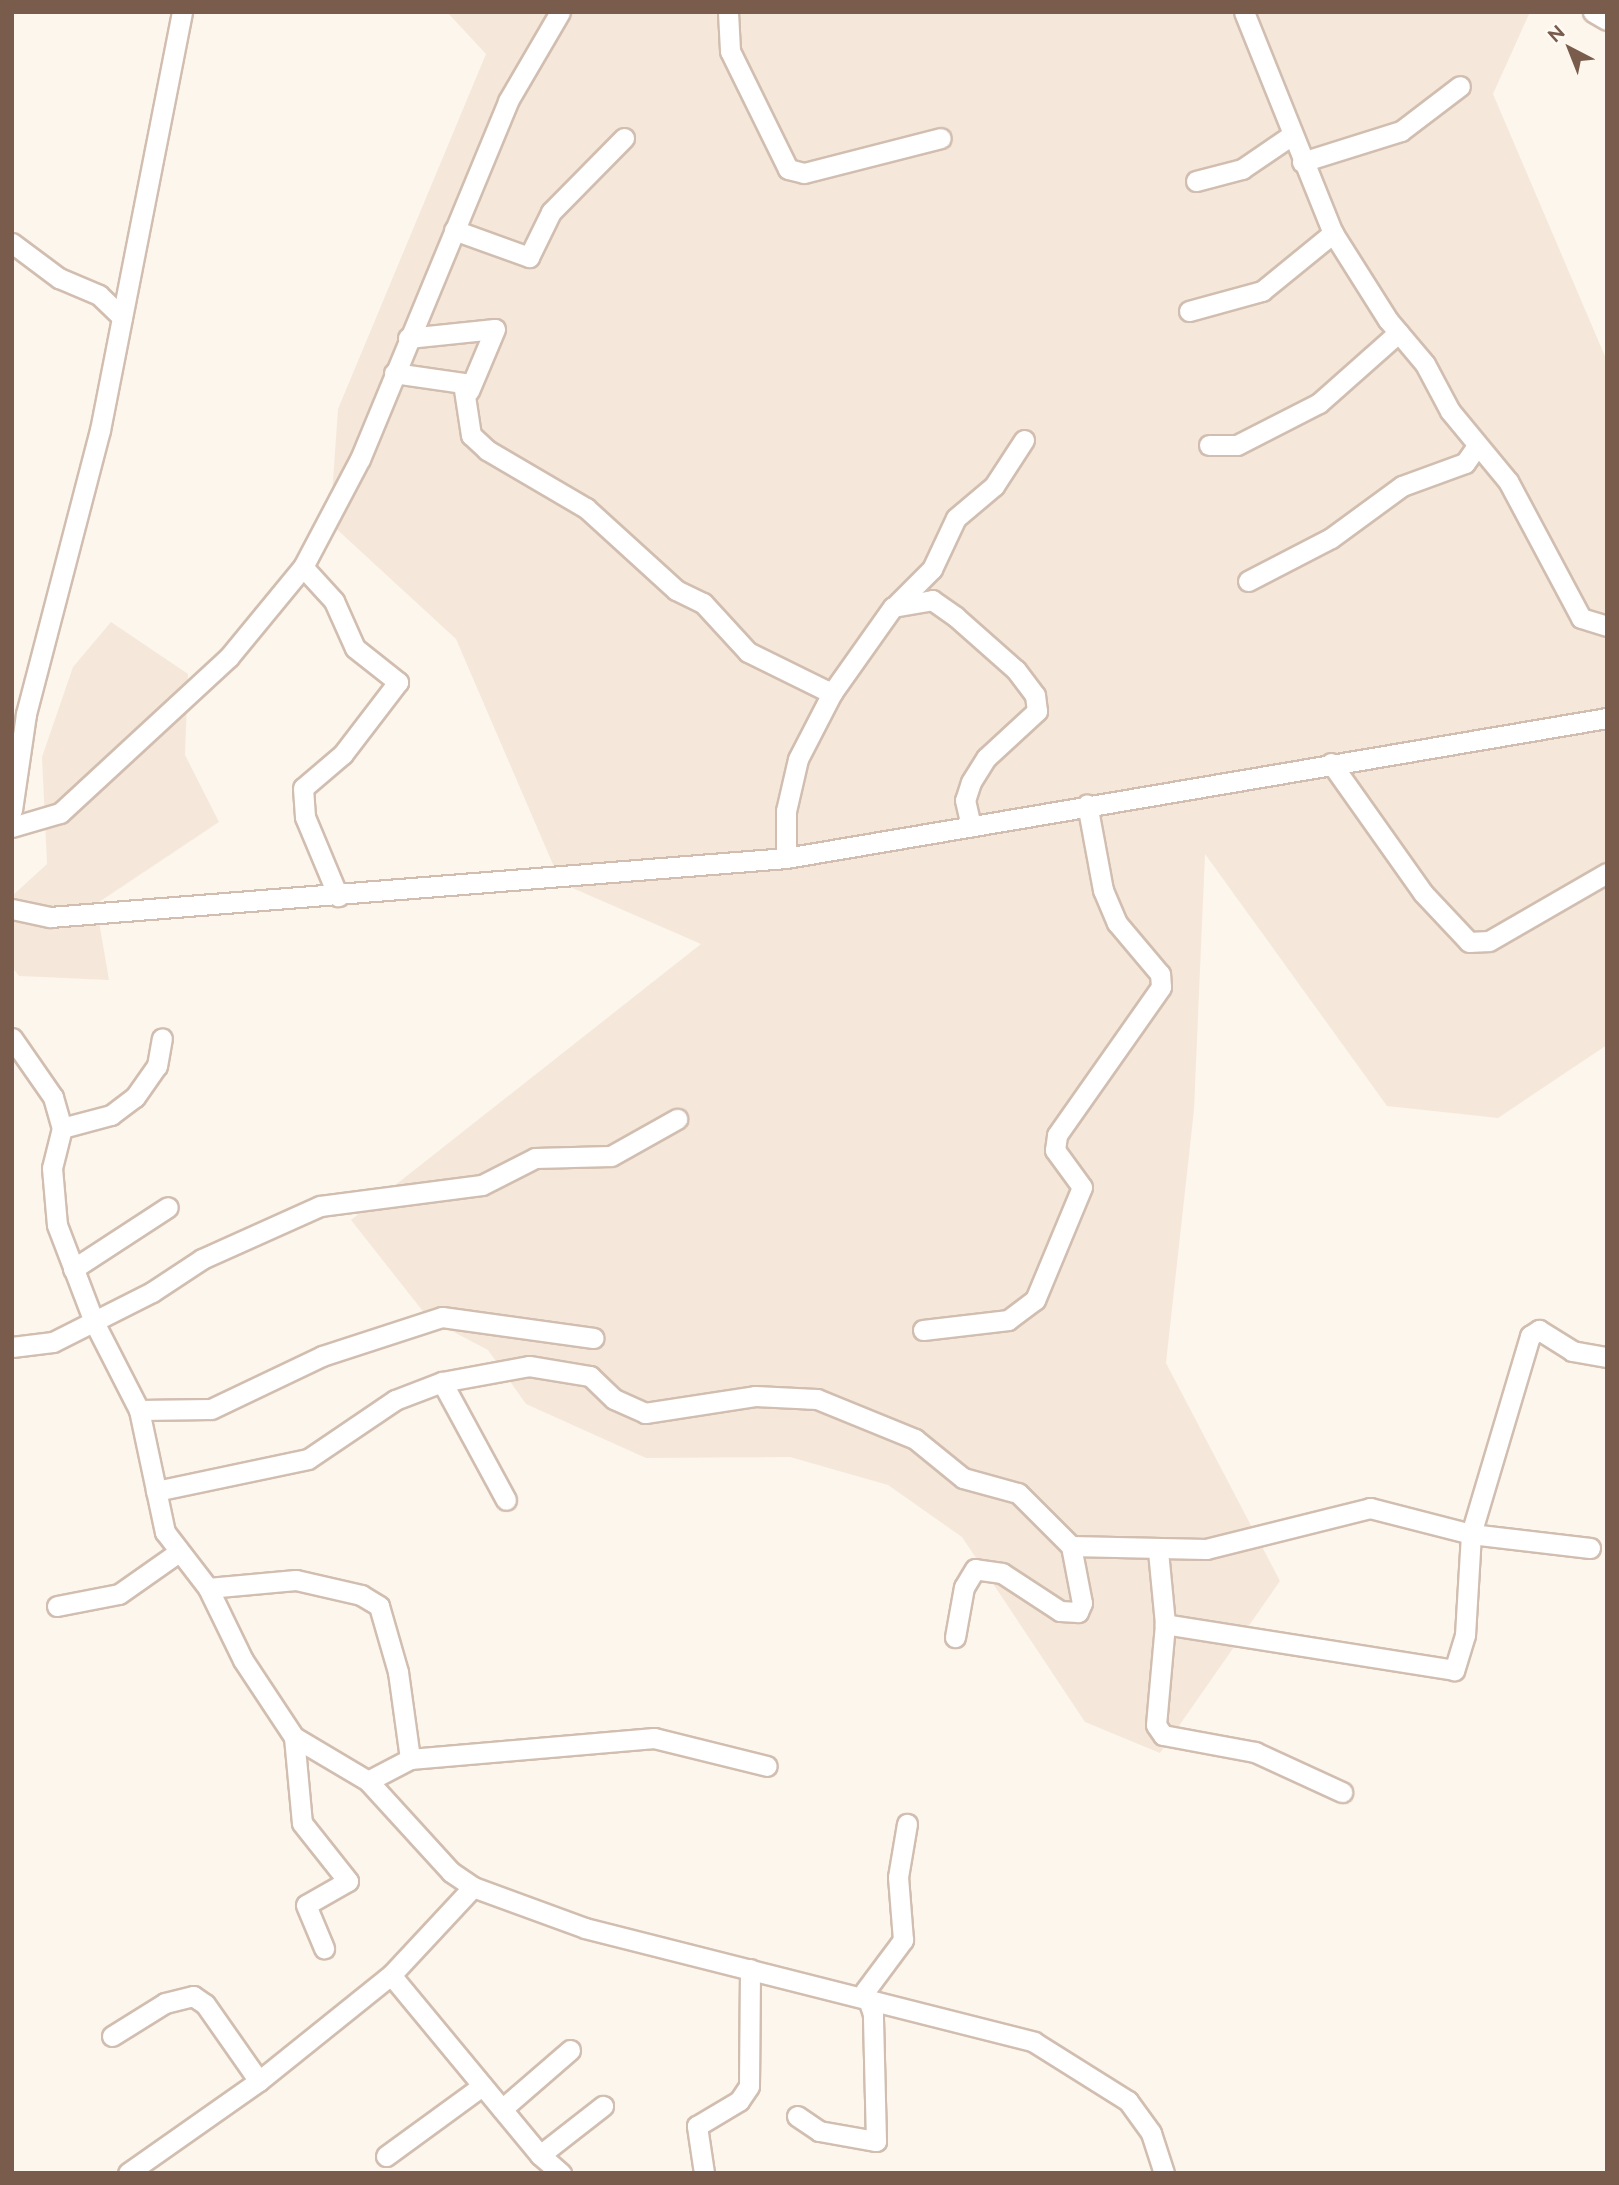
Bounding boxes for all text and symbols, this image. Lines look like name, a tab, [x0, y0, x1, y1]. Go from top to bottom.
north arrow	[1535, 14, 1605, 84]
text: N	[1543, 20, 1569, 46]

